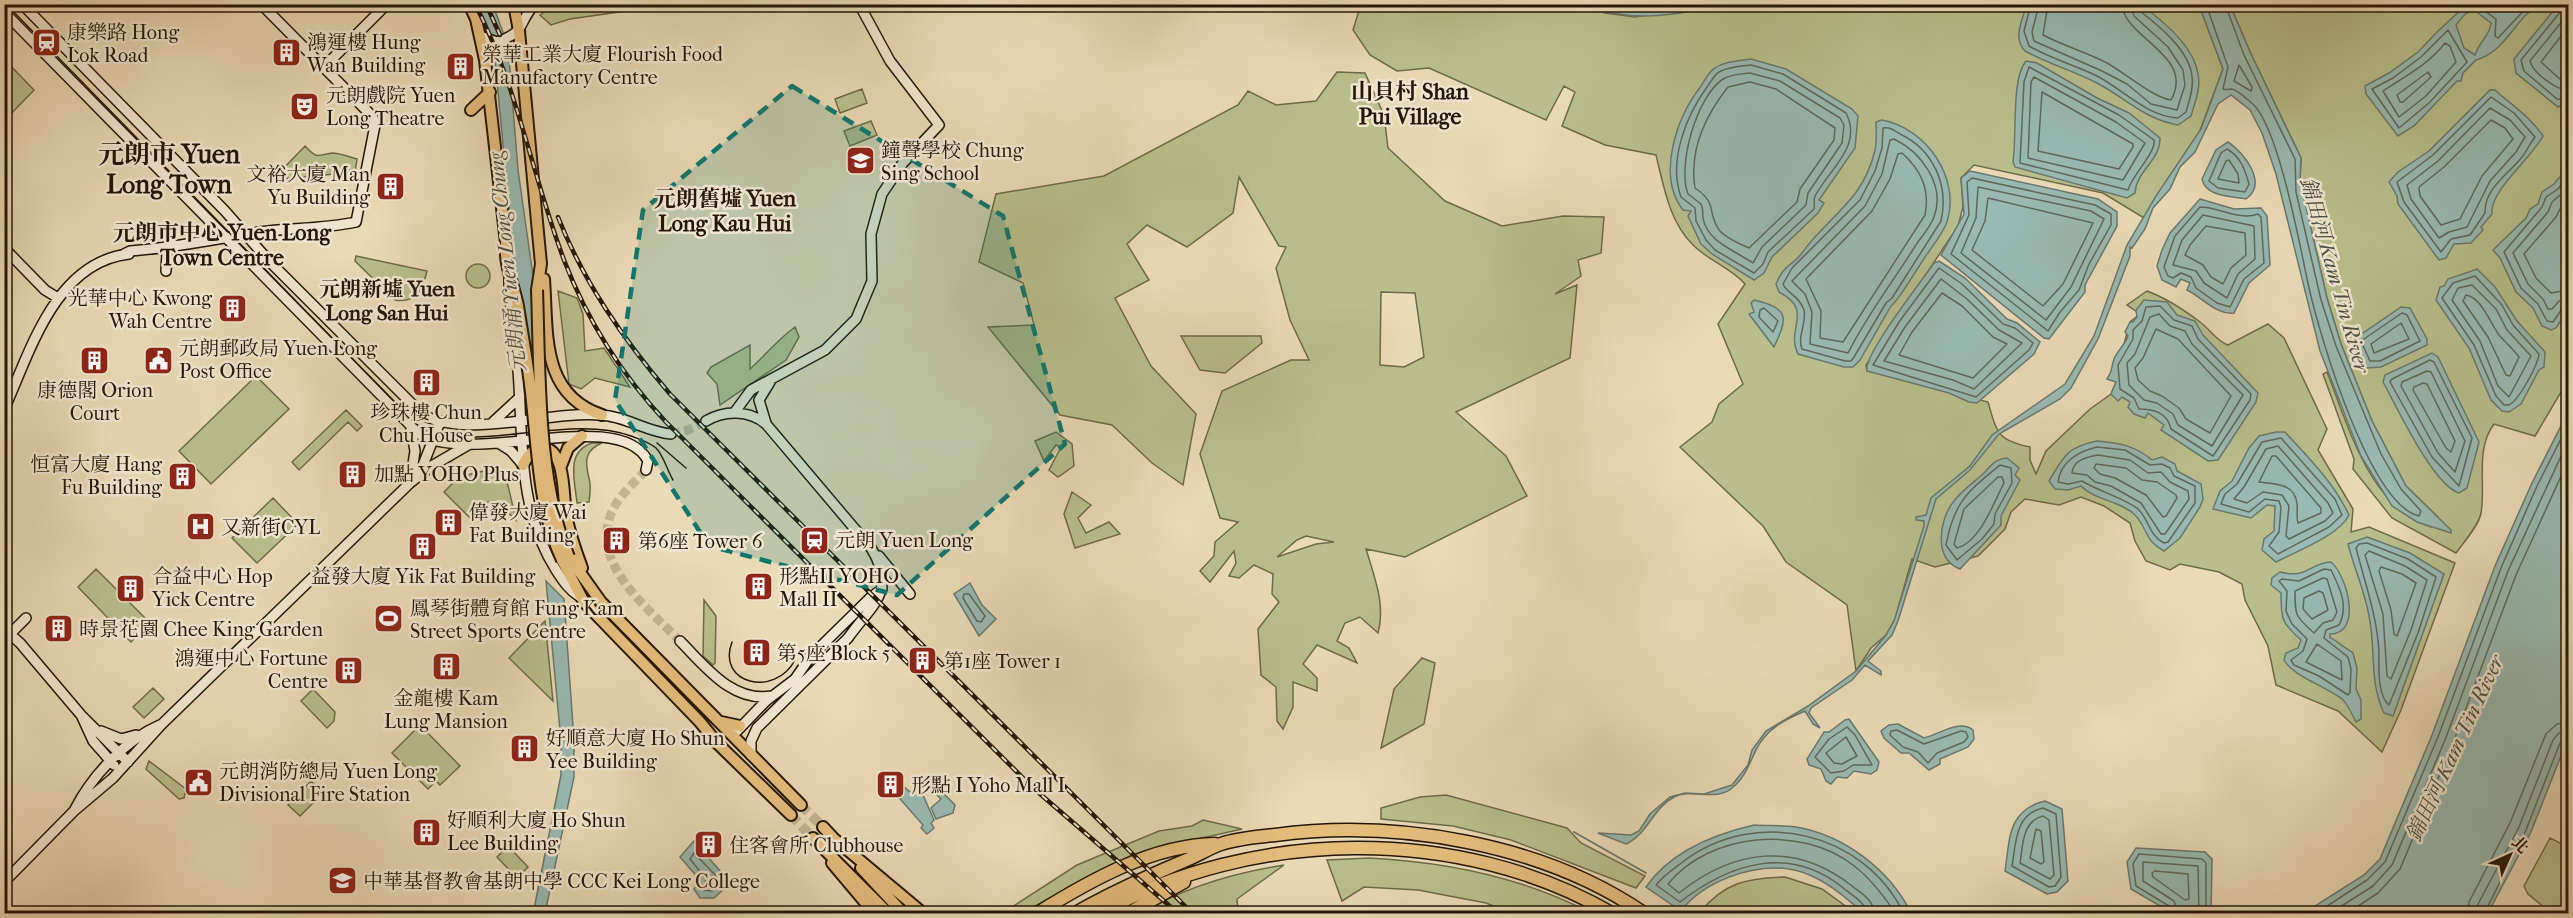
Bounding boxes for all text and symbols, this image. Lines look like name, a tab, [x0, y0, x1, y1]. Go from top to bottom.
place label: 康樂路 Hong Lok Road	[67, 21, 179, 67]
station icon: 康樂路 Hong Lok Road	[30, 27, 62, 59]
place label: 鴻運樓 Hung Wan Building	[306, 31, 425, 77]
building icon: 鴻運樓 Hung Wan Building	[270, 37, 302, 69]
place label: 榮華工業大廈 Flourish Food Manufactory Centre	[482, 43, 724, 89]
building icon: 榮華工業大廈 Flourish Food Manufactory Centre	[445, 50, 477, 82]
district label: 山貝村 Shan Pui Village	[1351, 79, 1469, 130]
place label: 元朗戲院 Yuen Long Theatre	[326, 84, 456, 130]
theatre icon: 元朗戲院 Yuen Long Theatre	[289, 90, 321, 122]
district label: 元朗市 Yuen Long Town	[98, 139, 241, 200]
place label: 鐘聲學校 Chung Sing School	[881, 139, 1024, 185]
school or university icon: 鐘聲學校 Chung Sing School	[844, 145, 876, 177]
water label: 元朗涌 Yuen Long Chung	[483, 150, 531, 373]
place label: 文裕大廈 Man Yu Building	[247, 163, 370, 209]
building icon: 文裕大廈 Man Yu Building	[375, 170, 407, 202]
water label: 錦田河 Kam Tin River	[2296, 175, 2375, 377]
district label: 元朗舊墟 Yuen Long Kau Hui	[654, 186, 796, 237]
district label: 元朗市中心 Yuen Long Town Centre	[113, 220, 332, 271]
district label: 元朗新墟 Yuen Long San Hui	[319, 277, 456, 325]
place label: 光華中心 Kwong Wah Centre	[68, 287, 212, 333]
building icon: 光華中心 Kwong Wah Centre	[217, 293, 249, 325]
place label: 元朗郵政局 Yuen Long Post Office	[179, 337, 377, 383]
building icon: 康德閣 Orion Court	[79, 344, 111, 376]
public building icon: 元朗郵政局 Yuen Long Post Office	[142, 344, 174, 376]
building icon: 珍珠樓 Chun Chu House	[410, 366, 442, 398]
place label: 康德閣 Orion Court	[37, 379, 153, 425]
place label: 珍珠樓 Chun Chu House	[370, 401, 482, 447]
place label: 恒富大廈 Hang Fu Building	[30, 453, 162, 499]
building icon: 加點 YOHO Plus	[337, 458, 369, 490]
building icon: 恒富大廈 Hang Fu Building	[167, 460, 199, 492]
place label: 加點 YOHO Plus	[374, 463, 519, 486]
place label: 偉發大廈 Wai Fat Building	[469, 501, 587, 547]
building icon: 偉發大廈 Wai Fat Building	[432, 507, 464, 539]
hospital icon: 又新街CYL	[184, 511, 216, 543]
place label: 又新街CYL	[221, 516, 320, 539]
station icon: 元朗 Yuen Long	[798, 524, 830, 556]
building icon: 第6座 Tower 6	[601, 525, 633, 557]
place label: 元朗 Yuen Long	[835, 529, 973, 552]
building icon: 益發大廈 Yik Fat Building	[407, 530, 439, 562]
place label: 第6座 Tower 6	[638, 530, 763, 553]
place label: 合益中心 Hop Yick Centre	[151, 565, 273, 611]
place label: 益發大廈 Yik Fat Building	[311, 565, 535, 588]
place label: 形點II YOHO Mall II	[779, 565, 899, 611]
building icon: 形點II YOHO Mall II	[742, 571, 774, 603]
building icon: 合益中心 Hop Yick Centre	[115, 572, 147, 604]
place label: 鳳琴街體育館 Fung Kam Street Sports Centre	[410, 597, 624, 643]
sports icon: 鳳琴街體育館 Fung Kam Street Sports Centre	[373, 603, 405, 635]
building icon: 時景花園 Chee King Garden	[42, 613, 74, 645]
place label: 時景花園 Chee King Garden	[79, 618, 323, 641]
building icon: 第5座 Block 5	[740, 637, 772, 669]
place label: 第5座 Block 5	[777, 642, 890, 665]
building icon: 第1座 Tower 1	[907, 645, 939, 677]
place label: 鴻運中心 Fortune Centre	[175, 647, 328, 693]
place label: 第1座 Tower 1	[944, 650, 1061, 673]
water label: 錦田河 Kam Tin River	[2401, 650, 2509, 845]
building icon: 金龍樓 Kam Lung Mansion	[430, 651, 462, 683]
building icon: 鴻運中心 Fortune Centre	[333, 654, 365, 686]
place label: 金龍樓 Kam Lung Mansion	[384, 687, 508, 733]
place label: 好順意大廈 Ho Shun Yee Building	[545, 727, 725, 773]
building icon: 好順意大廈 Ho Shun Yee Building	[509, 733, 541, 765]
place label: 元朗消防總局 Yuen Long Divisional Fire Station	[219, 760, 437, 806]
public building icon: 元朗消防總局 Yuen Long Divisional Fire Station	[182, 766, 214, 798]
building icon: 形點 I Yoho Mall I	[874, 769, 906, 801]
place label: 形點 I Yoho Mall I	[911, 774, 1066, 797]
place label: 好順利大廈 Ho Shun Lee Building	[447, 809, 626, 855]
building icon: 好順利大廈 Ho Shun Lee Building	[410, 816, 442, 848]
north arrow	[2480, 825, 2540, 885]
building icon: 住客會所 Clubhouse	[692, 829, 724, 861]
text: 北	[2508, 832, 2533, 857]
place label: 住客會所 Clubhouse	[729, 834, 903, 857]
school or university icon: 中華基督教會基朗中學 CCC Kei Long College	[326, 865, 358, 897]
place label: 中華基督教會基朗中學 CCC Kei Long College	[363, 870, 760, 893]

